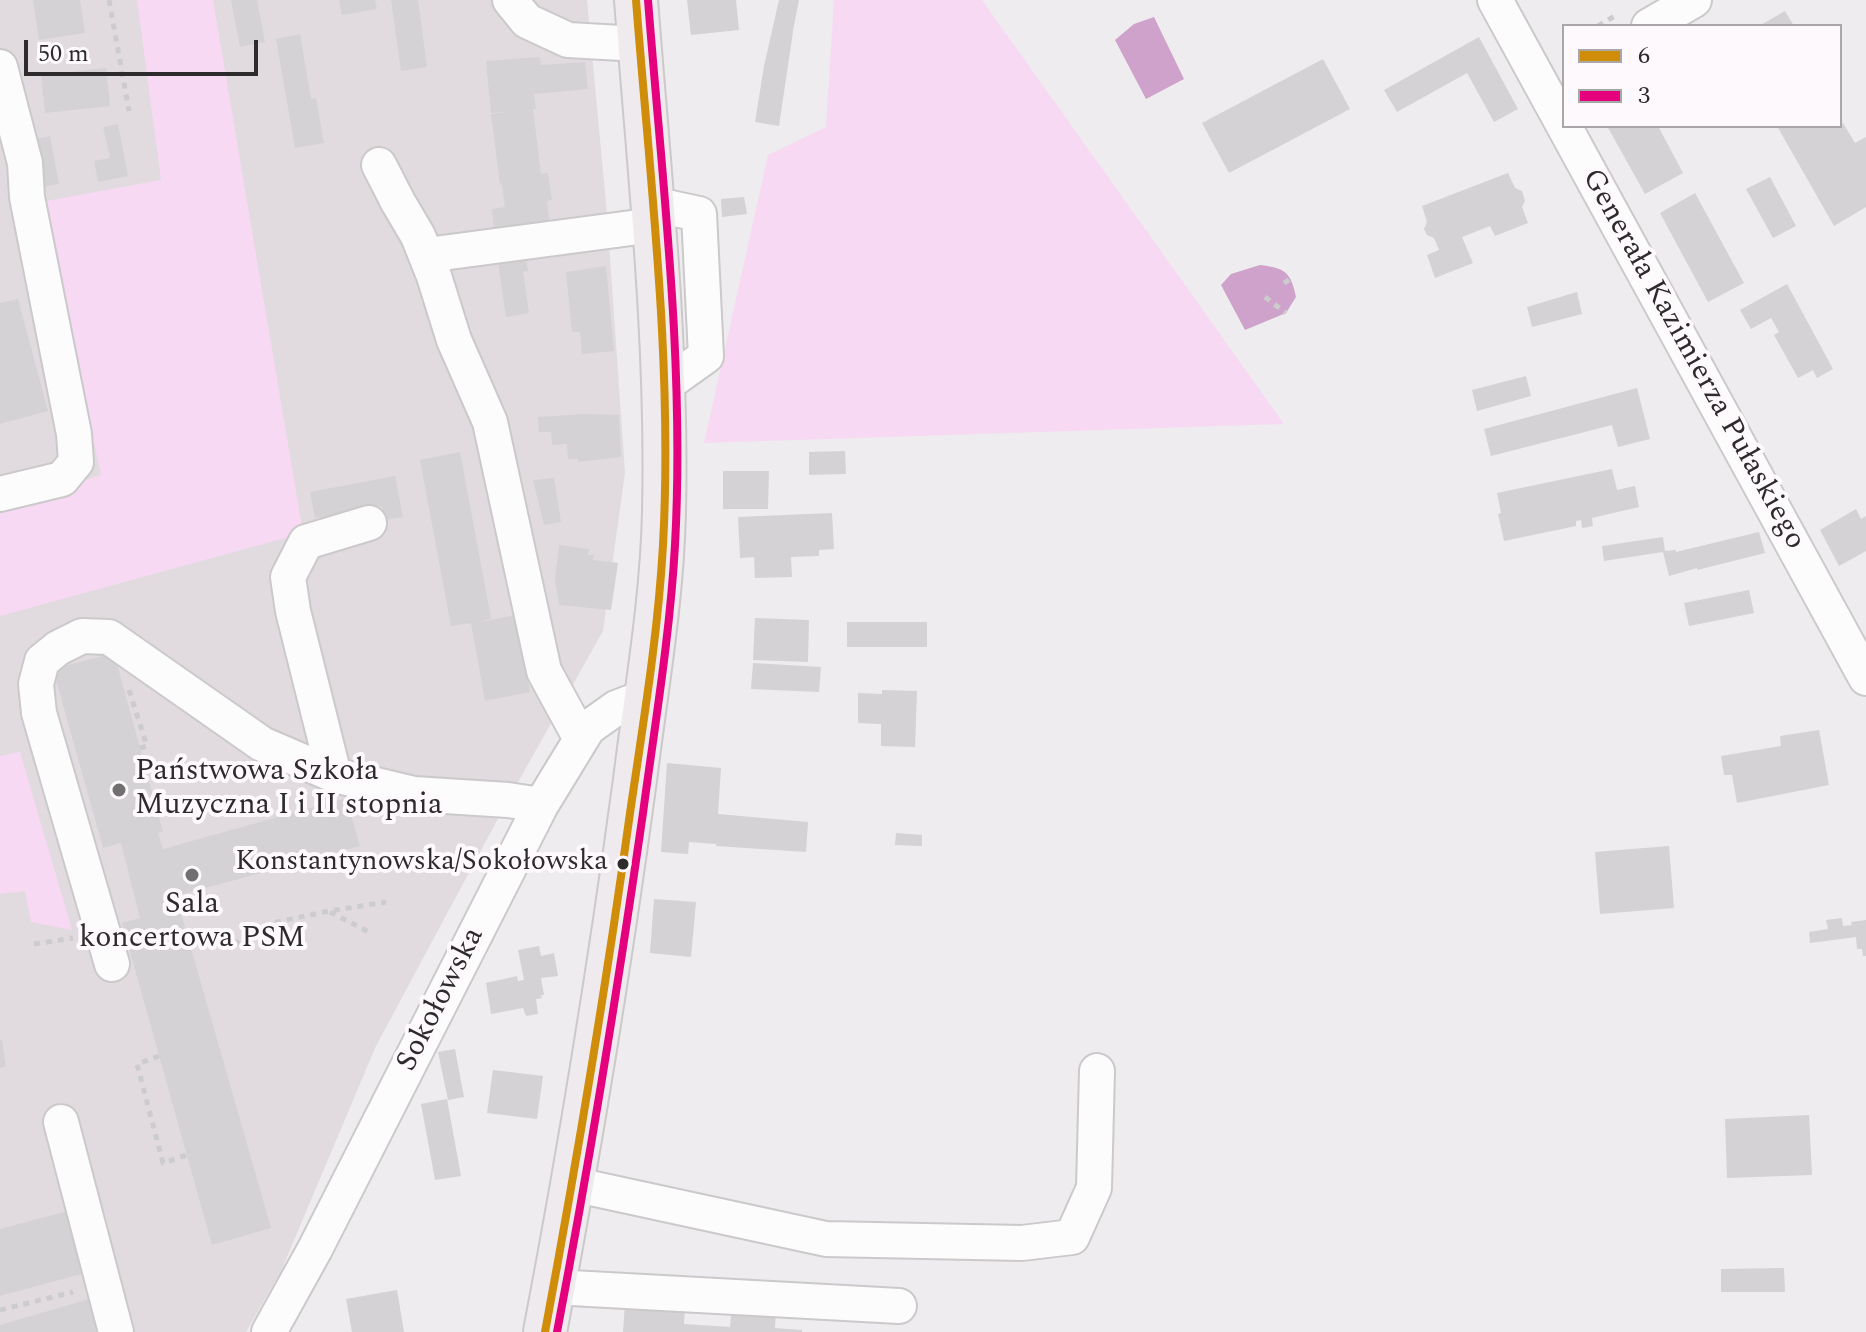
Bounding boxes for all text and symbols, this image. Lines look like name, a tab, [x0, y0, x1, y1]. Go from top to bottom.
scale bar	[28, 24, 262, 74]
legend	[1562, 24, 1842, 128]
text: 50 m	[38, 36, 89, 72]
text: 6	[1638, 38, 1650, 74]
text: 3	[1638, 78, 1650, 114]
street label: Generała Kazimierza Pułaskiego	[1572, 164, 1812, 556]
place label: Państwowa Szkoła Muzyczna I i II stopnia	[135, 755, 443, 826]
marker: Państwowa Szkoła Muzyczna I i II stopnia	[110, 781, 128, 799]
place label: Konstantynowska/Sokołowska	[235, 847, 608, 881]
marker: Konstantynowska/Sokołowska	[615, 856, 631, 872]
marker: Sala koncertowa PSM	[183, 866, 201, 884]
place label: Sala koncertowa PSM	[79, 888, 305, 958]
street label: Sokołowska	[390, 922, 494, 1078]

